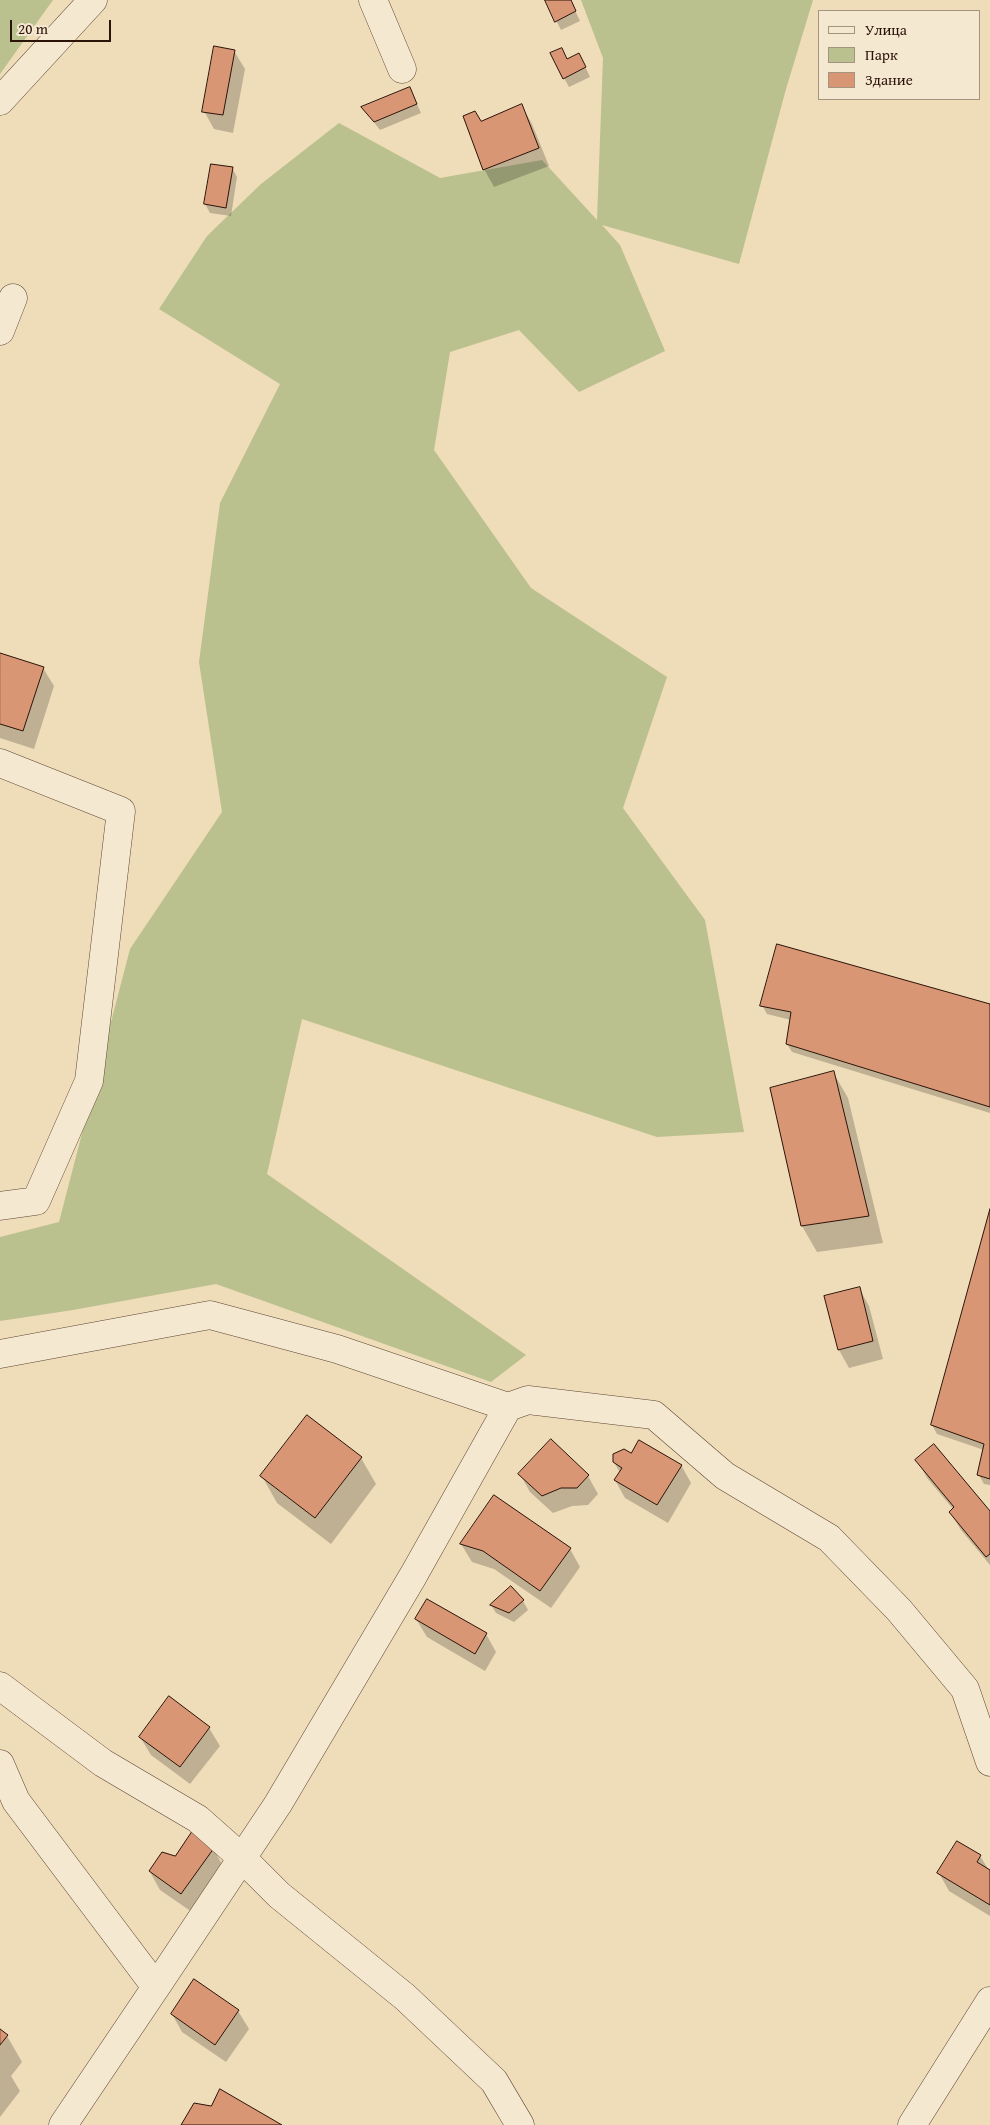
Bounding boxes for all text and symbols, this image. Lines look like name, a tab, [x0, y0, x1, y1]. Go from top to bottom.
scale bar	[12, 10, 114, 42]
legend	[818, 10, 980, 100]
text: 20 m	[18, 18, 48, 39]
text: Улица	[865, 19, 907, 40]
text: Парк	[865, 44, 898, 65]
text: Здание	[865, 69, 913, 90]

